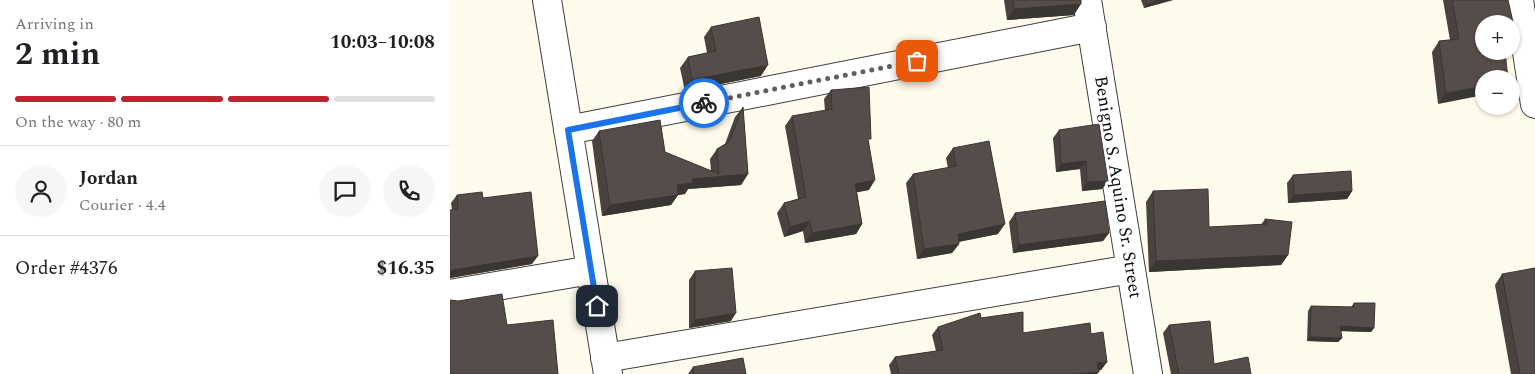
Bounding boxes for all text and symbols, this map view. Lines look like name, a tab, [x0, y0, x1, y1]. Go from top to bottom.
text: Arriving in	[15, 12, 94, 36]
map controls	[1475, 15, 1520, 115]
button: +	[1475, 15, 1520, 60]
text: 10:03–10:08	[330, 28, 435, 57]
text: 2 min	[15, 30, 100, 79]
pin	[896, 40, 938, 82]
icon: bag	[903, 47, 931, 75]
button: −	[1475, 70, 1520, 115]
street label: Benigno S. Aquino Sr. Street	[1087, 74, 1149, 300]
courier	[679, 78, 729, 128]
icon: bike	[690, 89, 718, 117]
text: On the way · 80 m	[15, 110, 141, 134]
text: Jordan	[79, 164, 138, 193]
button: person	[15, 165, 67, 217]
button: chat	[319, 165, 371, 217]
button: phone	[383, 165, 435, 217]
text: Courier · 4.4	[79, 193, 166, 217]
text: Order #4376	[15, 254, 118, 283]
text: $16.35	[377, 254, 435, 283]
pin	[576, 285, 618, 327]
icon: home	[583, 292, 611, 320]

